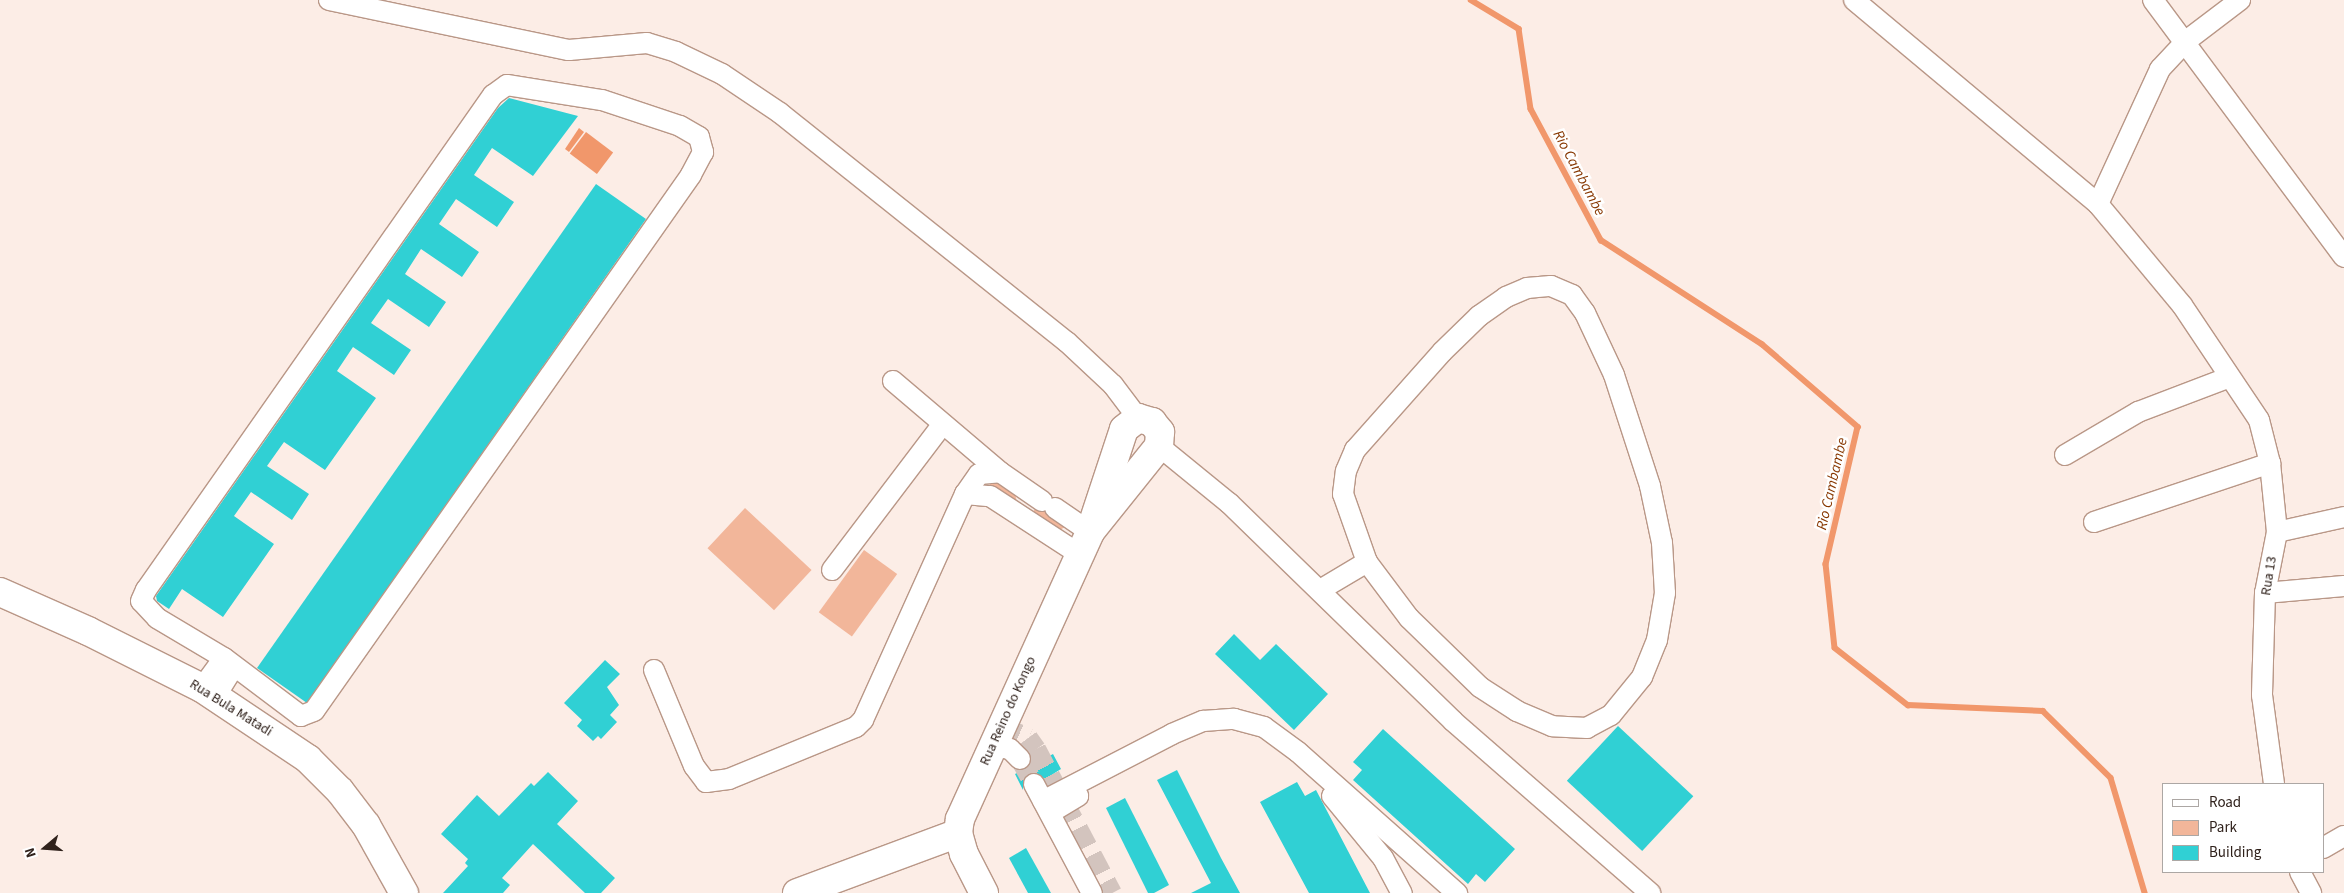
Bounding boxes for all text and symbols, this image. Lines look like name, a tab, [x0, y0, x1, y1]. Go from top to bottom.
water label: Rio Cambambe	[1549, 127, 1609, 219]
water label: Rio Cambambe	[1813, 436, 1851, 532]
street label: Rua 13	[2258, 555, 2280, 597]
street label: Rua Reino do Kongo	[976, 654, 1040, 768]
street label: Rua Bula Matadi	[186, 676, 276, 740]
legend	[2162, 783, 2324, 873]
text: Road	[2209, 792, 2241, 813]
text: Park	[2209, 817, 2237, 838]
north arrow	[20, 823, 70, 873]
text: Building	[2209, 842, 2261, 863]
text: N	[20, 845, 42, 860]

